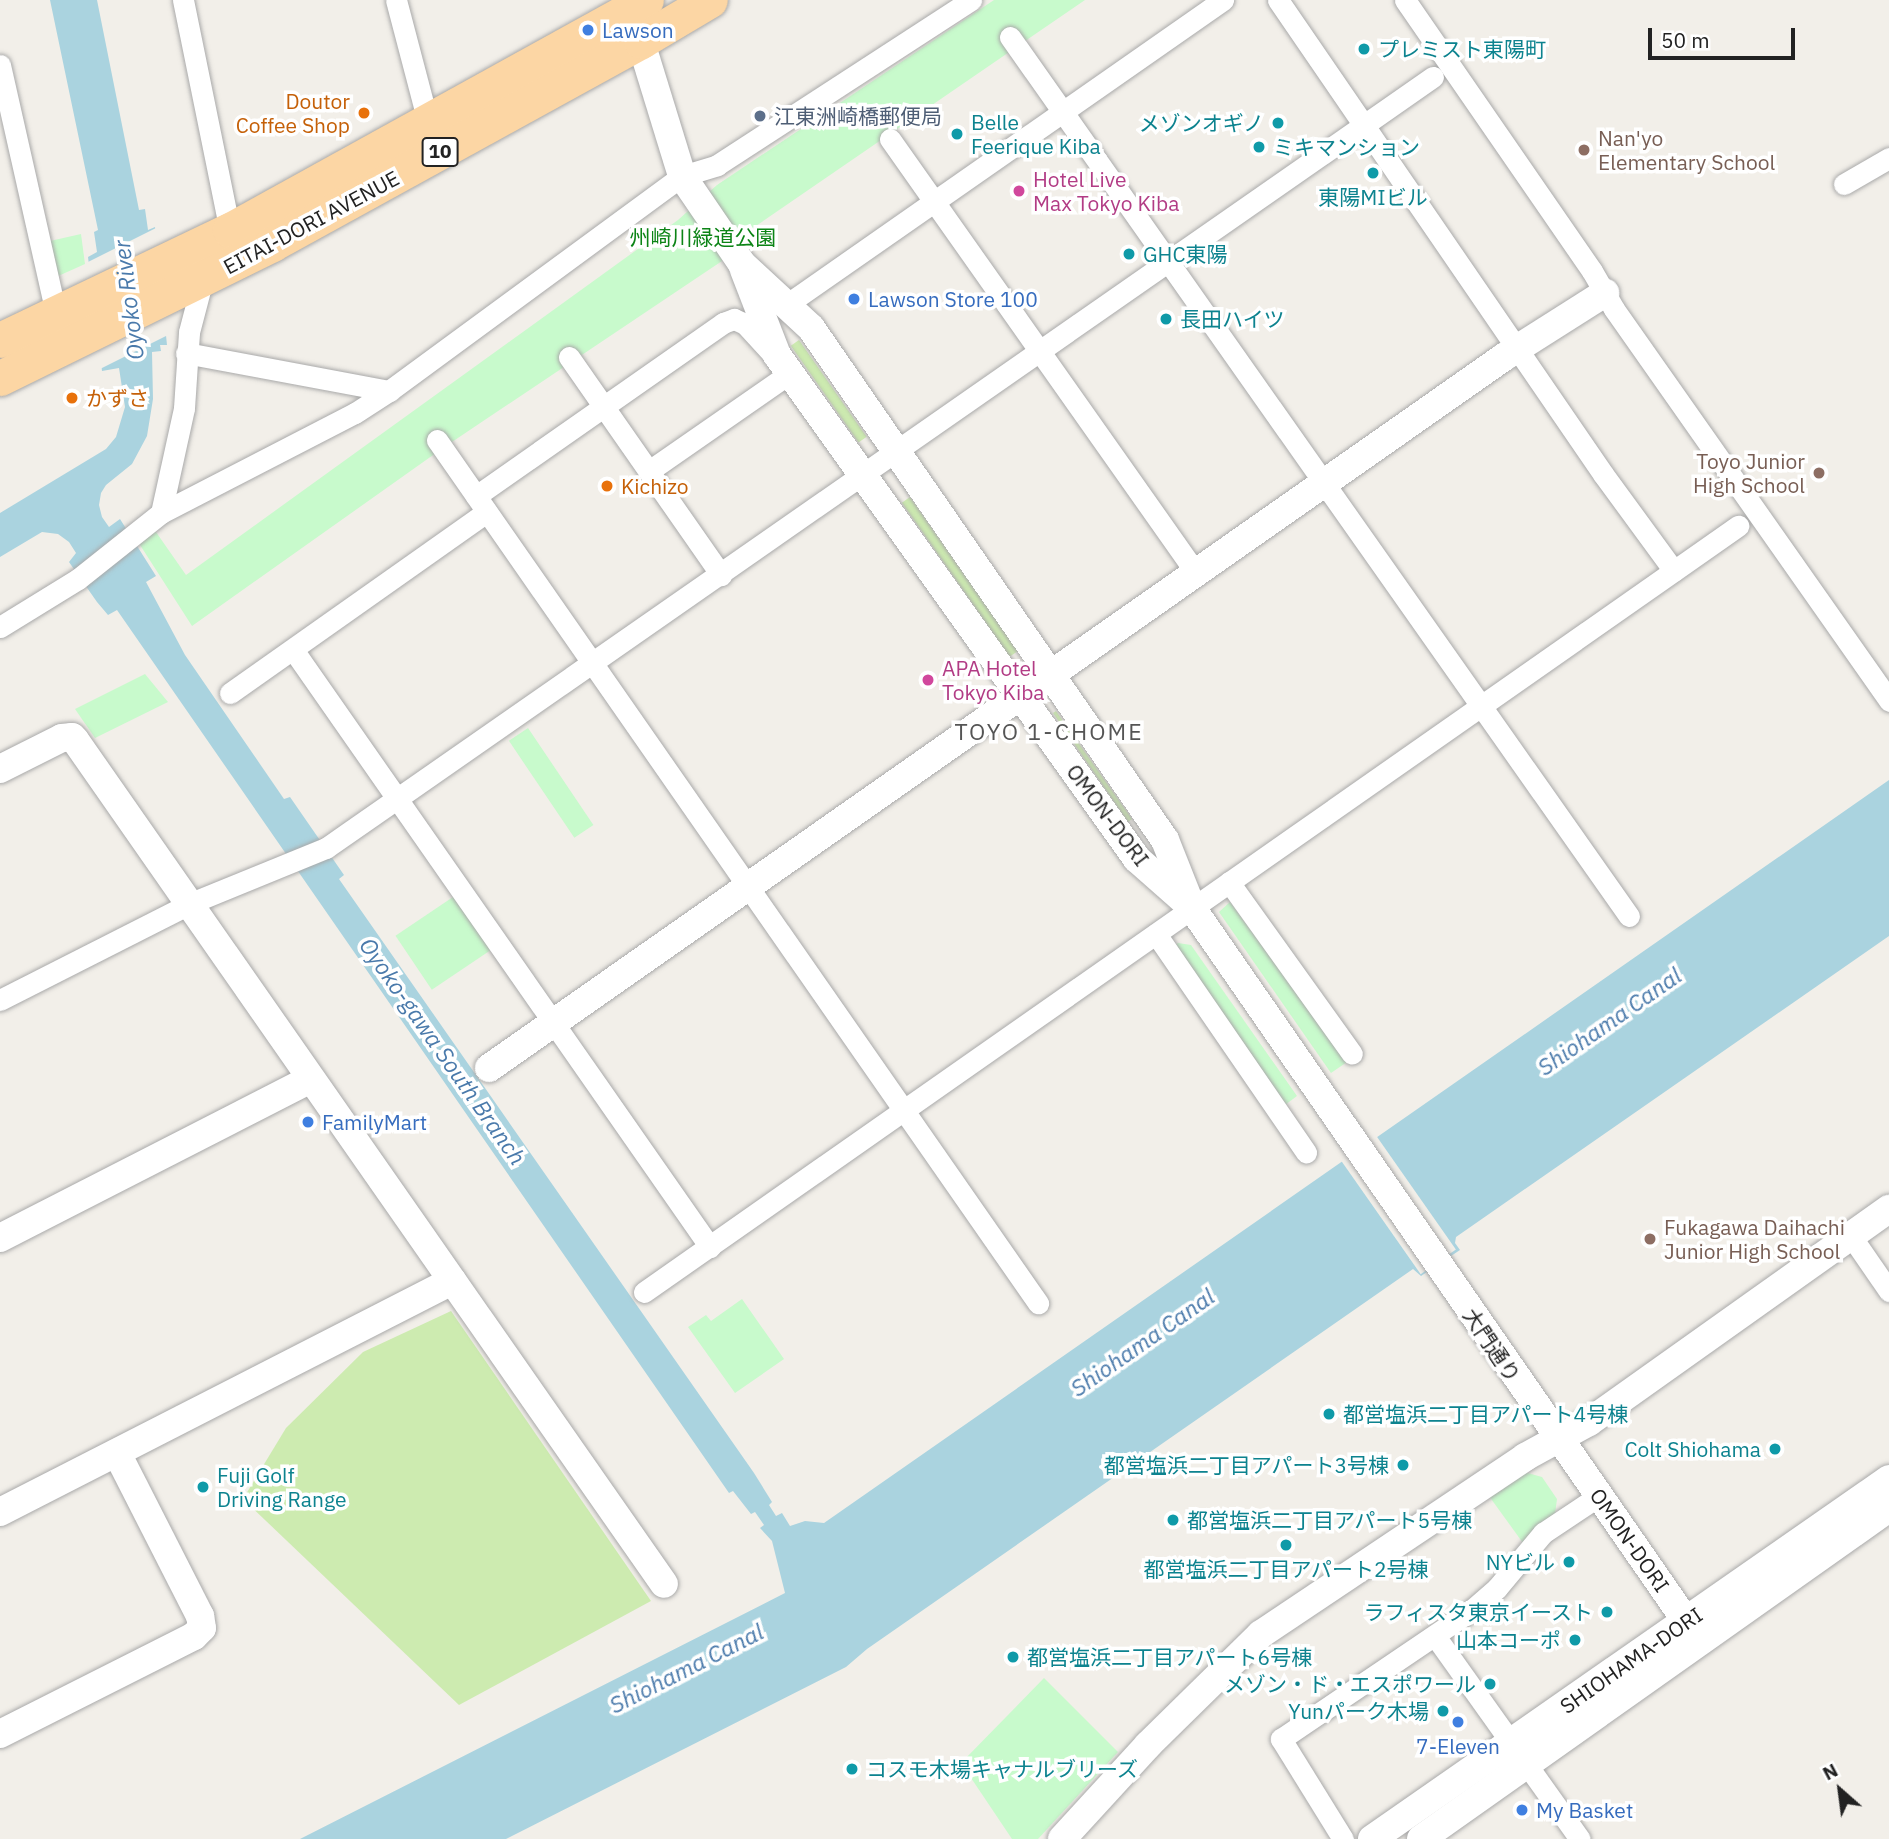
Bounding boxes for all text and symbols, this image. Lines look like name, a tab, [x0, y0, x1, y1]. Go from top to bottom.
scale bar	[1651, 14, 1798, 58]
place label: Lawson	[602, 17, 674, 43]
marker: Lawson	[580, 22, 596, 38]
text: 50 m	[1661, 26, 1710, 54]
place label: プレミスト東陽町	[1378, 36, 1546, 62]
marker: プレミスト東陽町	[1356, 41, 1372, 57]
place label: Doutor Coffee Shop	[236, 88, 350, 138]
place label: 江東洲崎橋郵便局	[774, 103, 942, 129]
marker: Doutor Coffee Shop	[356, 105, 372, 121]
marker: 江東洲崎橋郵便局	[752, 108, 768, 124]
place label: Belle Feerique Kiba	[971, 109, 1101, 159]
place label: メゾンオギノ	[1138, 110, 1264, 136]
marker: メゾンオギノ	[1270, 115, 1286, 131]
place label: Nan'yo Elementary School	[1598, 125, 1775, 175]
marker: Belle Feerique Kiba	[949, 126, 965, 142]
place label: ミキマンション	[1273, 134, 1420, 160]
road number: 10	[421, 136, 459, 168]
marker: ミキマンション	[1251, 139, 1267, 155]
marker: Nan'yo Elementary School	[1576, 142, 1592, 158]
street label: EITAI-DORI AVENUE	[219, 165, 403, 279]
marker: 東陽MIビル	[1365, 165, 1381, 181]
place label: Hotel Live Max Tokyo Kiba	[1033, 166, 1179, 216]
marker: Hotel Live Max Tokyo Kiba	[1011, 183, 1027, 199]
place label: 東陽MIビル	[1318, 184, 1428, 210]
park label: 州崎川緑道公園	[630, 224, 776, 250]
water label: Oyoko River	[107, 239, 149, 361]
place label: GHC東陽	[1143, 241, 1227, 267]
marker: GHC東陽	[1121, 246, 1137, 262]
place label: Lawson Store 100	[868, 286, 1038, 312]
marker: Lawson Store 100	[846, 291, 862, 307]
place label: 長田ハイツ	[1180, 306, 1285, 332]
marker: 長田ハイツ	[1158, 311, 1174, 327]
place label: かずさ	[86, 385, 149, 411]
marker: かずさ	[64, 390, 80, 406]
place label: Toyo Junior High School	[1693, 448, 1805, 498]
marker: Toyo Junior High School	[1811, 465, 1827, 481]
place label: Kichizo	[621, 473, 689, 499]
marker: Kichizo	[599, 478, 615, 494]
place label: APA Hotel Tokyo Kiba	[942, 655, 1045, 705]
marker: APA Hotel Tokyo Kiba	[920, 672, 936, 688]
district label: TOYO 1-CHOME	[956, 717, 1142, 745]
street label: OMON-DORI	[1062, 759, 1154, 871]
water label: Oyoko-gawa South Branch	[354, 932, 532, 1170]
water label: Shiohama Canal	[1532, 961, 1686, 1081]
place label: FamilyMart	[322, 1109, 427, 1135]
marker: FamilyMart	[300, 1114, 316, 1130]
place label: Fukagawa Daihachi Junior High School	[1664, 1214, 1845, 1264]
marker: Fukagawa Daihachi Junior High School	[1642, 1231, 1658, 1247]
water label: Shiohama Canal	[1065, 1282, 1219, 1402]
street label: 大門通り	[1458, 1303, 1526, 1387]
place label: 都営塩浜二丁目アパート4号棟	[1343, 1401, 1629, 1427]
marker: 都営塩浜二丁目アパート4号棟	[1321, 1406, 1337, 1422]
place label: Colt Shiohama	[1624, 1436, 1761, 1462]
marker: Colt Shiohama	[1767, 1441, 1783, 1457]
place label: 都営塩浜二丁目アパート3号棟	[1103, 1452, 1389, 1478]
marker: 都営塩浜二丁目アパート3号棟	[1395, 1457, 1411, 1473]
place label: Fuji Golf Driving Range	[217, 1462, 346, 1512]
marker: Fuji Golf Driving Range	[195, 1479, 211, 1495]
street label: OMON-DORI	[1585, 1483, 1675, 1597]
place label: 都営塩浜二丁目アパート5号棟	[1187, 1507, 1473, 1533]
marker: 都営塩浜二丁目アパート5号棟	[1165, 1512, 1181, 1528]
marker: 都営塩浜二丁目アパート2号棟	[1278, 1537, 1294, 1553]
place label: NYビル	[1486, 1549, 1555, 1575]
marker: NYビル	[1561, 1554, 1577, 1570]
place label: 都営塩浜二丁目アパート2号棟	[1143, 1556, 1429, 1582]
place label: ラフィスタ東京イースト	[1362, 1599, 1593, 1625]
street label: SHIOHAMA-DORI	[1555, 1602, 1707, 1718]
marker: ラフィスタ東京イースト	[1599, 1604, 1615, 1620]
water label: Shiohama Canal	[604, 1617, 768, 1719]
place label: 山本コーポ	[1456, 1627, 1561, 1653]
marker: 山本コーポ	[1567, 1632, 1583, 1648]
place label: 都営塩浜二丁目アパート6号棟	[1027, 1644, 1313, 1670]
marker: 都営塩浜二丁目アパート6号棟	[1005, 1649, 1021, 1665]
place label: メゾン・ド・エスポワール	[1224, 1671, 1476, 1697]
marker: メゾン・ド・エスポワール	[1482, 1676, 1498, 1692]
place label: Yunパーク木場	[1288, 1698, 1429, 1724]
marker: Yunパーク木場	[1435, 1703, 1451, 1719]
marker: 7-Eleven	[1450, 1714, 1466, 1730]
place label: 7-Eleven	[1416, 1733, 1500, 1759]
north arrow	[1805, 1755, 1875, 1825]
place label: コスモ木場キャナルブリーズ	[866, 1756, 1139, 1782]
text: N	[1818, 1758, 1842, 1785]
marker: コスモ木場キャナルブリーズ	[844, 1761, 860, 1777]
place label: My Basket	[1536, 1797, 1633, 1823]
marker: My Basket	[1514, 1802, 1530, 1818]

